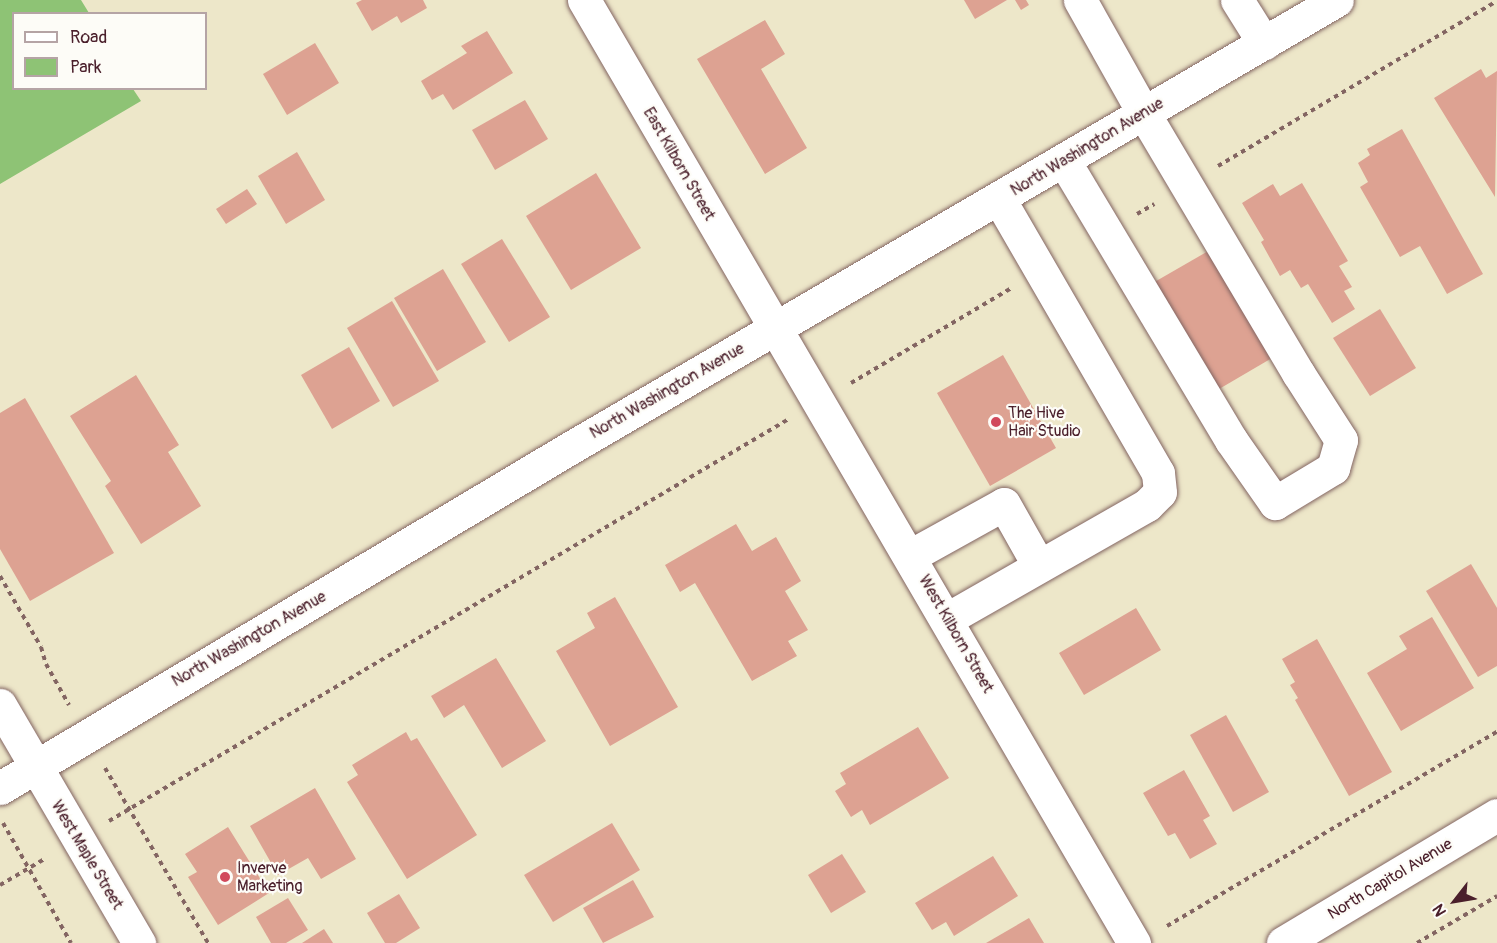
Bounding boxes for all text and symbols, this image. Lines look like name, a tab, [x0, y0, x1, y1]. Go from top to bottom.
legend	[12, 12, 207, 90]
text: Road	[70, 26, 107, 49]
text: Park	[70, 56, 102, 79]
street label: North Washington Avenue	[1007, 94, 1167, 200]
street label: East Kilborn Street	[639, 104, 719, 224]
street label: North Washington Avenue	[586, 339, 748, 443]
place label: The Hive Hair Studio	[1008, 403, 1081, 441]
marker: The Hive Hair Studio	[989, 415, 1003, 429]
street label: West Kilborn Street	[914, 572, 998, 696]
street label: North Washington Avenue	[168, 587, 330, 691]
street label: West Maple Street	[47, 797, 127, 913]
street label: North Capitol Avenue	[1324, 834, 1456, 924]
place label: Inverve Marketing	[237, 858, 302, 896]
marker: Inverve Marketing	[218, 870, 232, 884]
north arrow	[1425, 871, 1485, 931]

